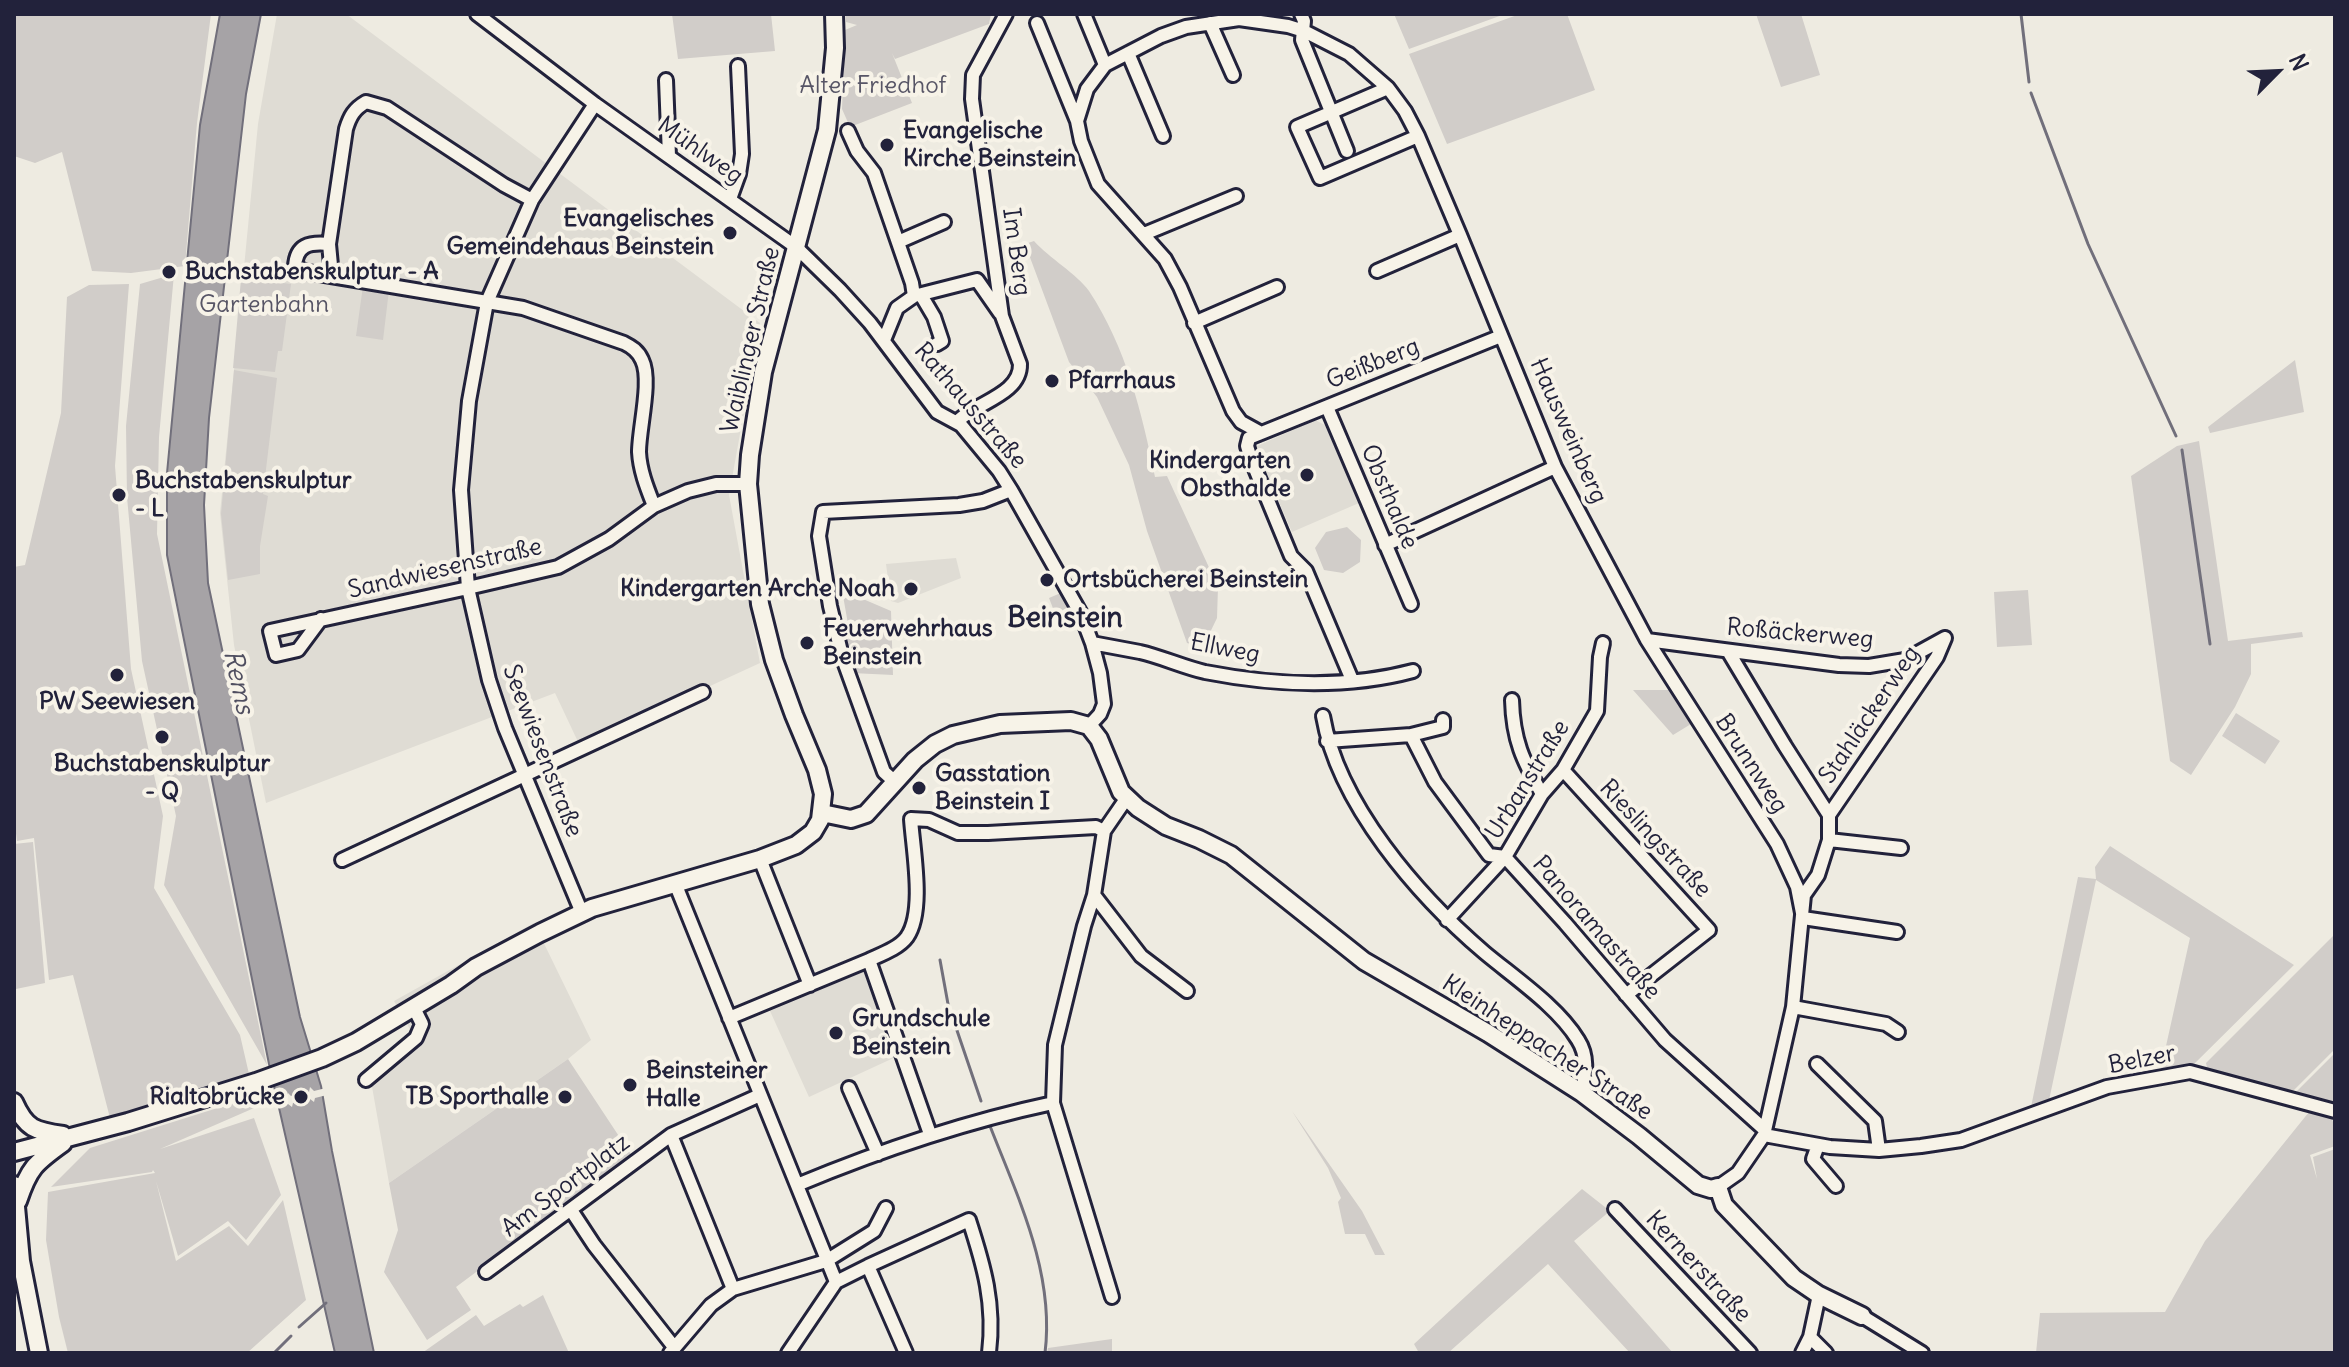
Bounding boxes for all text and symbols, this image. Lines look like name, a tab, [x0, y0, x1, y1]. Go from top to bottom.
north arrow	[2237, 32, 2317, 112]
text: N	[2283, 50, 2315, 75]
park label: Alter Friedhof	[800, 72, 946, 100]
street label: Mühlweg	[652, 111, 748, 191]
place label: Evangelische Kirche Beinstein	[903, 117, 1076, 173]
marker: Evangelische Kirche Beinstein	[878, 136, 896, 154]
place label: Evangelisches Gemeindehaus Beinstein	[447, 205, 714, 261]
street label: Im Berg	[996, 206, 1036, 298]
marker: Evangelisches Gemeindehaus Beinstein	[721, 224, 739, 242]
street label: Waiblinger Straße	[716, 244, 786, 436]
place label: Buchstabenskulptur - A	[185, 258, 439, 286]
marker: Buchstabenskulptur - A	[160, 263, 178, 281]
park label: Gartenbahn	[199, 291, 329, 319]
street label: Geißberg	[1322, 332, 1424, 396]
street label: Rathausstraße	[907, 337, 1033, 475]
street label: Hausweinberg	[1523, 354, 1613, 508]
place label: Pfarrhaus	[1068, 367, 1176, 395]
marker: Pfarrhaus	[1043, 372, 1061, 390]
street label: Obsthalde	[1354, 440, 1424, 554]
place label: Kindergarten Obsthalde	[1149, 447, 1291, 503]
marker: Kindergarten Obsthalde	[1298, 466, 1316, 484]
place label: Buchstabenskulptur - L	[135, 467, 351, 523]
marker: Buchstabenskulptur - L	[110, 486, 128, 504]
street label: Sandwiesenstraße	[345, 533, 545, 605]
place label: Ortsbücherei Beinstein	[1063, 566, 1308, 594]
marker: Ortsbücherei Beinstein	[1038, 571, 1056, 589]
place label: Kindergarten Arche Noah	[620, 575, 895, 603]
marker: Kindergarten Arche Noah	[902, 580, 920, 598]
district label: Beinstein	[1007, 602, 1123, 636]
street label: Roßäckerweg	[1725, 613, 1875, 655]
place label: Feuerwehrhaus Beinstein	[823, 615, 993, 671]
street label: Ellweg	[1188, 628, 1262, 670]
marker: Feuerwehrhaus Beinstein	[798, 634, 816, 652]
street label: Stahläckerweg	[1813, 641, 1927, 789]
water label: Rems	[216, 647, 260, 717]
street label: Seewiesenstraße	[496, 661, 588, 841]
marker: PW Seewiesen	[108, 666, 126, 684]
place label: PW Seewiesen	[39, 688, 195, 716]
street label: Brunnweg	[1708, 709, 1794, 819]
street label: Urbanstraße	[1480, 715, 1576, 845]
marker: Buchstabenskulptur - Q	[153, 728, 171, 746]
place label: Buchstabenskulptur - Q	[54, 750, 270, 806]
place label: Gasstation Beinstein I	[935, 760, 1051, 816]
street label: Rieslingstraße	[1593, 774, 1717, 904]
marker: Gasstation Beinstein I	[910, 779, 928, 797]
street label: Panoramastraße	[1526, 850, 1666, 1006]
street label: Kleinheppacher Straße	[1436, 969, 1658, 1127]
place label: Grundschule Beinstein	[852, 1005, 990, 1061]
marker: Grundschule Beinstein	[827, 1024, 845, 1042]
street label: Belzer	[2106, 1039, 2178, 1081]
place label: Beinsteiner Halle	[646, 1057, 768, 1113]
marker: Beinsteiner Halle	[621, 1076, 639, 1094]
place label: Rialtobrücke	[150, 1083, 285, 1111]
place label: TB Sporthalle	[405, 1083, 549, 1111]
marker: Rialtobrücke	[292, 1088, 310, 1106]
marker: TB Sporthalle	[556, 1088, 574, 1106]
street label: Am Sportplatz	[496, 1128, 636, 1244]
street label: Kernerstraße	[1639, 1205, 1757, 1329]

